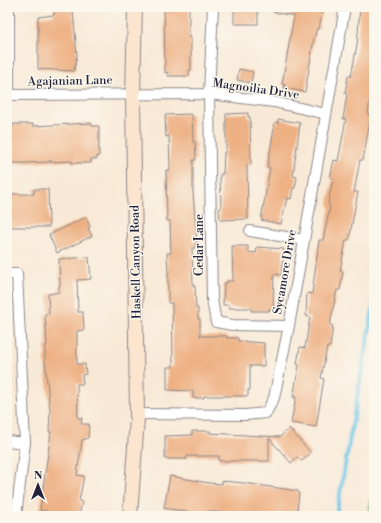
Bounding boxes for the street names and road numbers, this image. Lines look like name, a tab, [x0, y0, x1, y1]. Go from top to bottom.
street label: Agajanian Lane	[26, 73, 113, 89]
street label: Magnoilia Drive	[212, 75, 300, 103]
street label: Haskell Canyon Road	[128, 205, 144, 319]
street label: Cedar Lane	[192, 214, 207, 276]
street label: Sycamore Drive	[270, 228, 300, 316]

